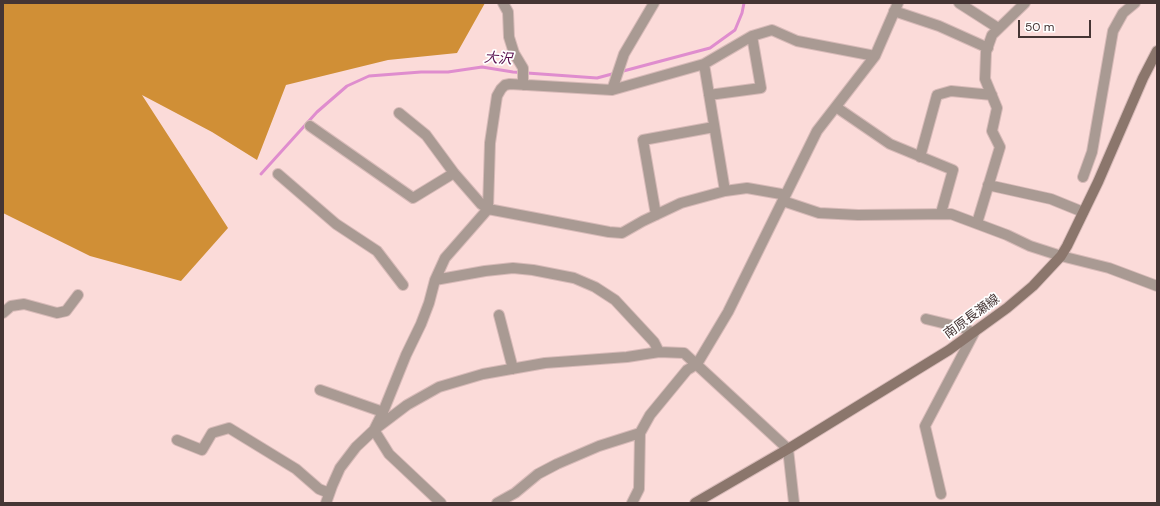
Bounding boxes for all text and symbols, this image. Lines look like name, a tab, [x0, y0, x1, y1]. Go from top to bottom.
scale bar	[1020, 12, 1093, 38]
text: 50 m	[1025, 19, 1054, 35]
water label: 大沢	[483, 50, 513, 68]
street label: 南原長瀬線	[941, 292, 1003, 342]

